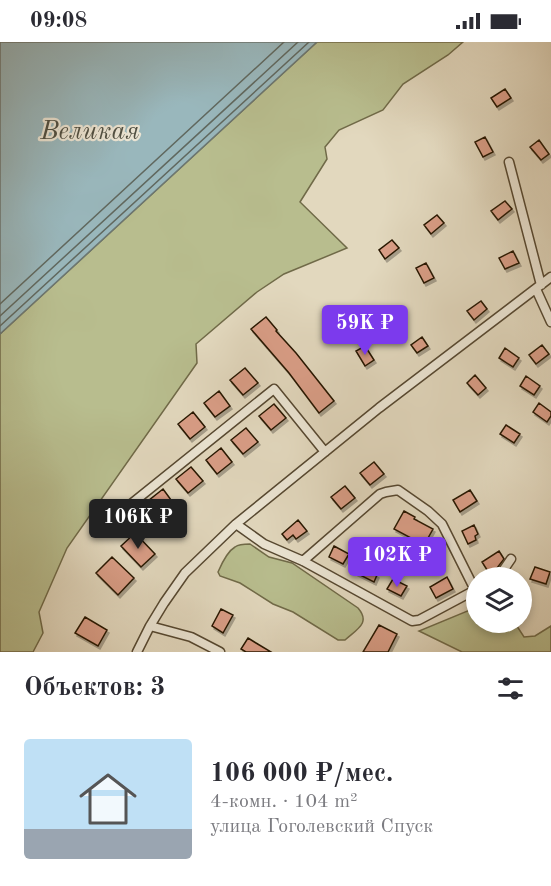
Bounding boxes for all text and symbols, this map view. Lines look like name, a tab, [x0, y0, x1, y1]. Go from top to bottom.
text: 09:08	[30, 10, 87, 32]
water label: Великая	[39, 119, 140, 145]
pin: 59K ₽	[323, 305, 407, 356]
text: 59K ₽	[336, 314, 394, 334]
pin: 106K ₽	[89, 499, 187, 550]
text: 106K ₽	[103, 508, 173, 528]
pin: 102K ₽	[348, 537, 446, 588]
text: 102K ₽	[362, 546, 432, 566]
map controls	[466, 567, 532, 633]
button: layers	[466, 567, 532, 633]
icon: filters	[494, 672, 527, 705]
text: Объектов: 3	[24, 675, 165, 701]
text: 106 000 ₽/мес.	[210, 761, 393, 787]
icon: home	[72, 763, 144, 835]
text: 4-комн. · 104 m²	[210, 792, 358, 812]
text: улица Гоголевский Спуск	[210, 817, 433, 837]

